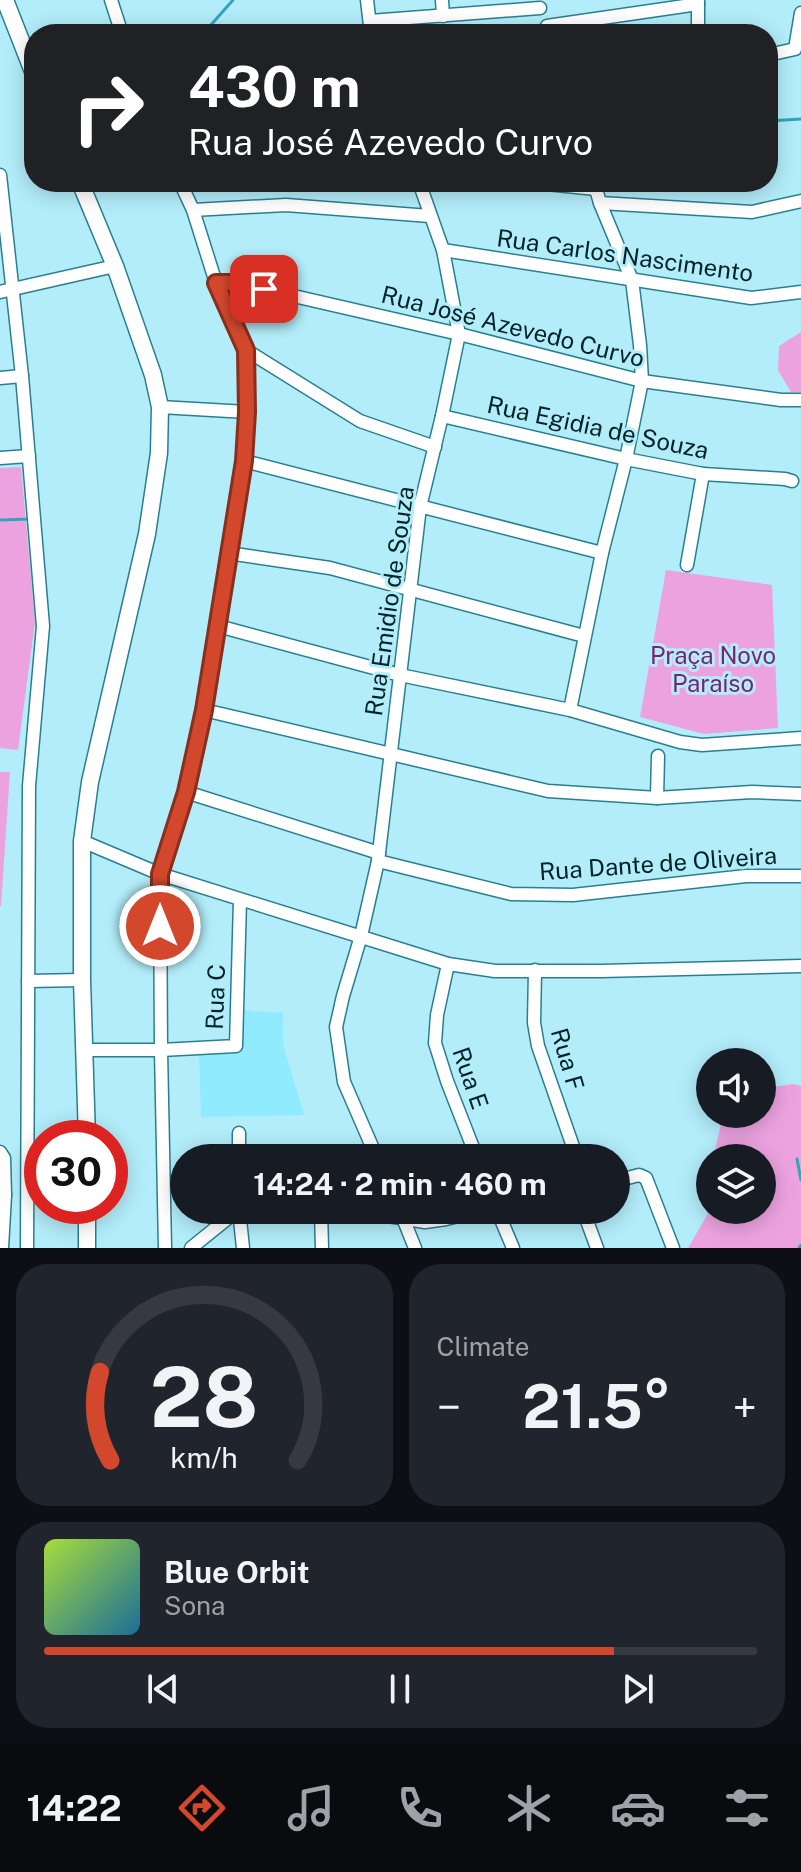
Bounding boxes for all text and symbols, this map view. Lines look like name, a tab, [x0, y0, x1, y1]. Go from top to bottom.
text: 430 m	[188, 54, 361, 120]
icon: right	[56, 56, 160, 160]
text: Rua José Azevedo Curvo	[188, 121, 593, 163]
street label: Rua Carlos Nascimento	[495, 223, 755, 287]
pin	[230, 255, 298, 323]
icon: arrive	[242, 267, 286, 311]
street label: Rua José Azevedo Curvo	[379, 280, 647, 372]
street label: Rua Egidia de Souza	[485, 390, 711, 464]
street label: Rua Emidio de Souza	[359, 484, 419, 718]
park label: Praça Novo Paraíso	[650, 641, 776, 697]
street label: Rua Dante de Oliveira	[538, 841, 778, 885]
position arrow	[118, 884, 202, 968]
street label: Rua C	[200, 964, 230, 1030]
street label: Rua F	[546, 1025, 590, 1093]
street label: Rua E	[447, 1043, 495, 1113]
map controls	[696, 1048, 776, 1224]
button: sound	[696, 1048, 776, 1128]
speed limit sign: 30	[24, 1120, 128, 1224]
button: layers	[696, 1144, 776, 1224]
text: 14:24 · 2 min · 460 m	[253, 1166, 547, 1202]
text: Climate	[437, 1331, 530, 1362]
text: 28	[150, 1348, 259, 1446]
text: 21.5°	[522, 1371, 671, 1442]
text: −	[437, 1381, 461, 1433]
text: +	[733, 1381, 757, 1433]
text: km/h	[171, 1441, 238, 1474]
text: Blue Orbit	[164, 1554, 310, 1590]
text: Sona	[164, 1590, 225, 1621]
icon: previous	[141, 1667, 185, 1711]
icon: pause	[378, 1667, 422, 1711]
icon: next	[616, 1667, 660, 1711]
icon: directions	[174, 1780, 230, 1836]
icon: music	[283, 1780, 339, 1836]
icon: phone	[392, 1780, 448, 1836]
icon: climate	[501, 1780, 557, 1836]
icon: car	[610, 1780, 666, 1836]
icon: filters	[719, 1780, 775, 1836]
text: 14:22	[26, 1787, 122, 1829]

